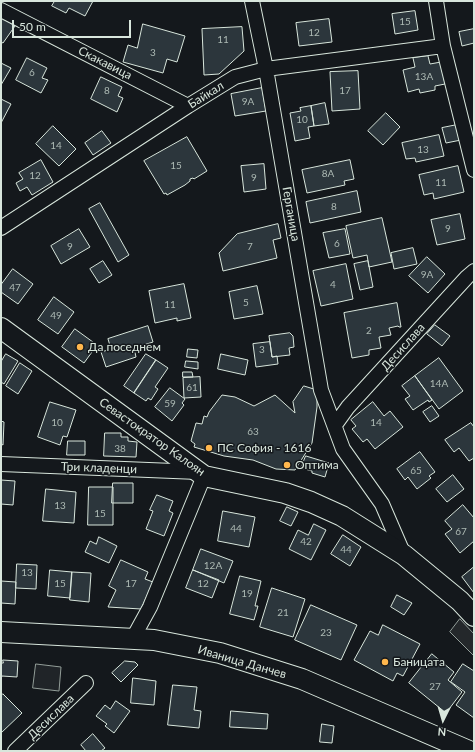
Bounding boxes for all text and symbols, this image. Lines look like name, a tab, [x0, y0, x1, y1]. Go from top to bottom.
scale bar	[14, 12, 133, 38]
house number: 15	[399, 16, 411, 28]
text: 50 m	[19, 19, 46, 34]
house number: 12	[308, 27, 320, 39]
house number: 11	[217, 34, 229, 46]
street label: Скакавица	[76, 43, 134, 83]
house number: 3	[150, 47, 156, 59]
house number: 6	[29, 67, 35, 79]
house number: 13А	[415, 71, 433, 83]
street label: Байкал	[185, 78, 227, 112]
house number: 8	[104, 85, 110, 97]
house number: 17	[339, 85, 351, 97]
house number: 9А	[242, 96, 254, 108]
house number: 10	[296, 114, 308, 126]
house number: 14	[50, 140, 62, 152]
house number: 13	[417, 144, 429, 156]
house number: 15	[170, 160, 182, 172]
house number: 8A	[322, 168, 334, 180]
house number: 12	[29, 170, 41, 182]
house number: 9	[251, 172, 257, 184]
house number: 11	[435, 177, 447, 189]
street label: Герганица	[279, 186, 303, 242]
house number: 8	[331, 201, 337, 213]
house number: 9	[445, 223, 451, 235]
house number: 6	[334, 238, 340, 250]
house number: 9	[67, 241, 73, 253]
house number: 7	[247, 241, 253, 253]
house number: 9А	[421, 269, 433, 281]
house number: 4	[330, 279, 336, 291]
house number: 47	[9, 282, 21, 294]
house number: 5	[243, 297, 249, 309]
house number: 11	[164, 299, 176, 311]
house number: 49	[50, 310, 62, 322]
street label: Десислава	[378, 320, 428, 374]
house number: 2	[366, 325, 372, 337]
place label: Да поседнем	[88, 340, 161, 354]
marker: Да поседнем	[75, 342, 85, 352]
house number: 3	[259, 344, 265, 356]
house number: 14А	[430, 378, 448, 390]
house number: 61	[186, 382, 198, 394]
street label: Севастократор Калоян	[96, 395, 208, 479]
house number: 59	[164, 398, 176, 410]
house number: 10	[51, 417, 63, 429]
house number: 14	[370, 417, 382, 429]
house number: 63	[247, 426, 259, 438]
place label: ПС София - 1616	[217, 441, 311, 455]
house number: 38	[114, 443, 126, 455]
marker: ПС София - 1616	[204, 443, 214, 453]
place label: Оптима	[295, 458, 339, 472]
street label: Три кладенци	[61, 459, 137, 477]
marker: Оптима	[282, 460, 292, 470]
house number: 65	[410, 465, 422, 477]
house number: 13	[54, 500, 66, 512]
house number: 15	[94, 508, 106, 520]
house number: 44	[230, 523, 242, 535]
house number: 67	[455, 526, 467, 538]
house number: 42	[300, 536, 312, 548]
house number: 44	[340, 544, 352, 556]
house number: 12А	[204, 560, 222, 572]
house number: 13	[21, 567, 33, 579]
house number: 15	[54, 578, 66, 590]
house number: 17	[125, 578, 137, 590]
house number: 12	[197, 578, 209, 590]
house number: 19	[241, 588, 253, 600]
house number: 21	[277, 607, 289, 619]
house number: 23	[320, 627, 332, 639]
street label: Иваница Данчев	[196, 642, 288, 682]
place label: Баницата	[393, 655, 445, 669]
marker: Баницата	[380, 657, 390, 667]
house number: 27	[429, 681, 441, 693]
street label: Десислава	[25, 691, 77, 743]
north arrow	[423, 700, 463, 740]
text: N	[437, 726, 447, 739]

